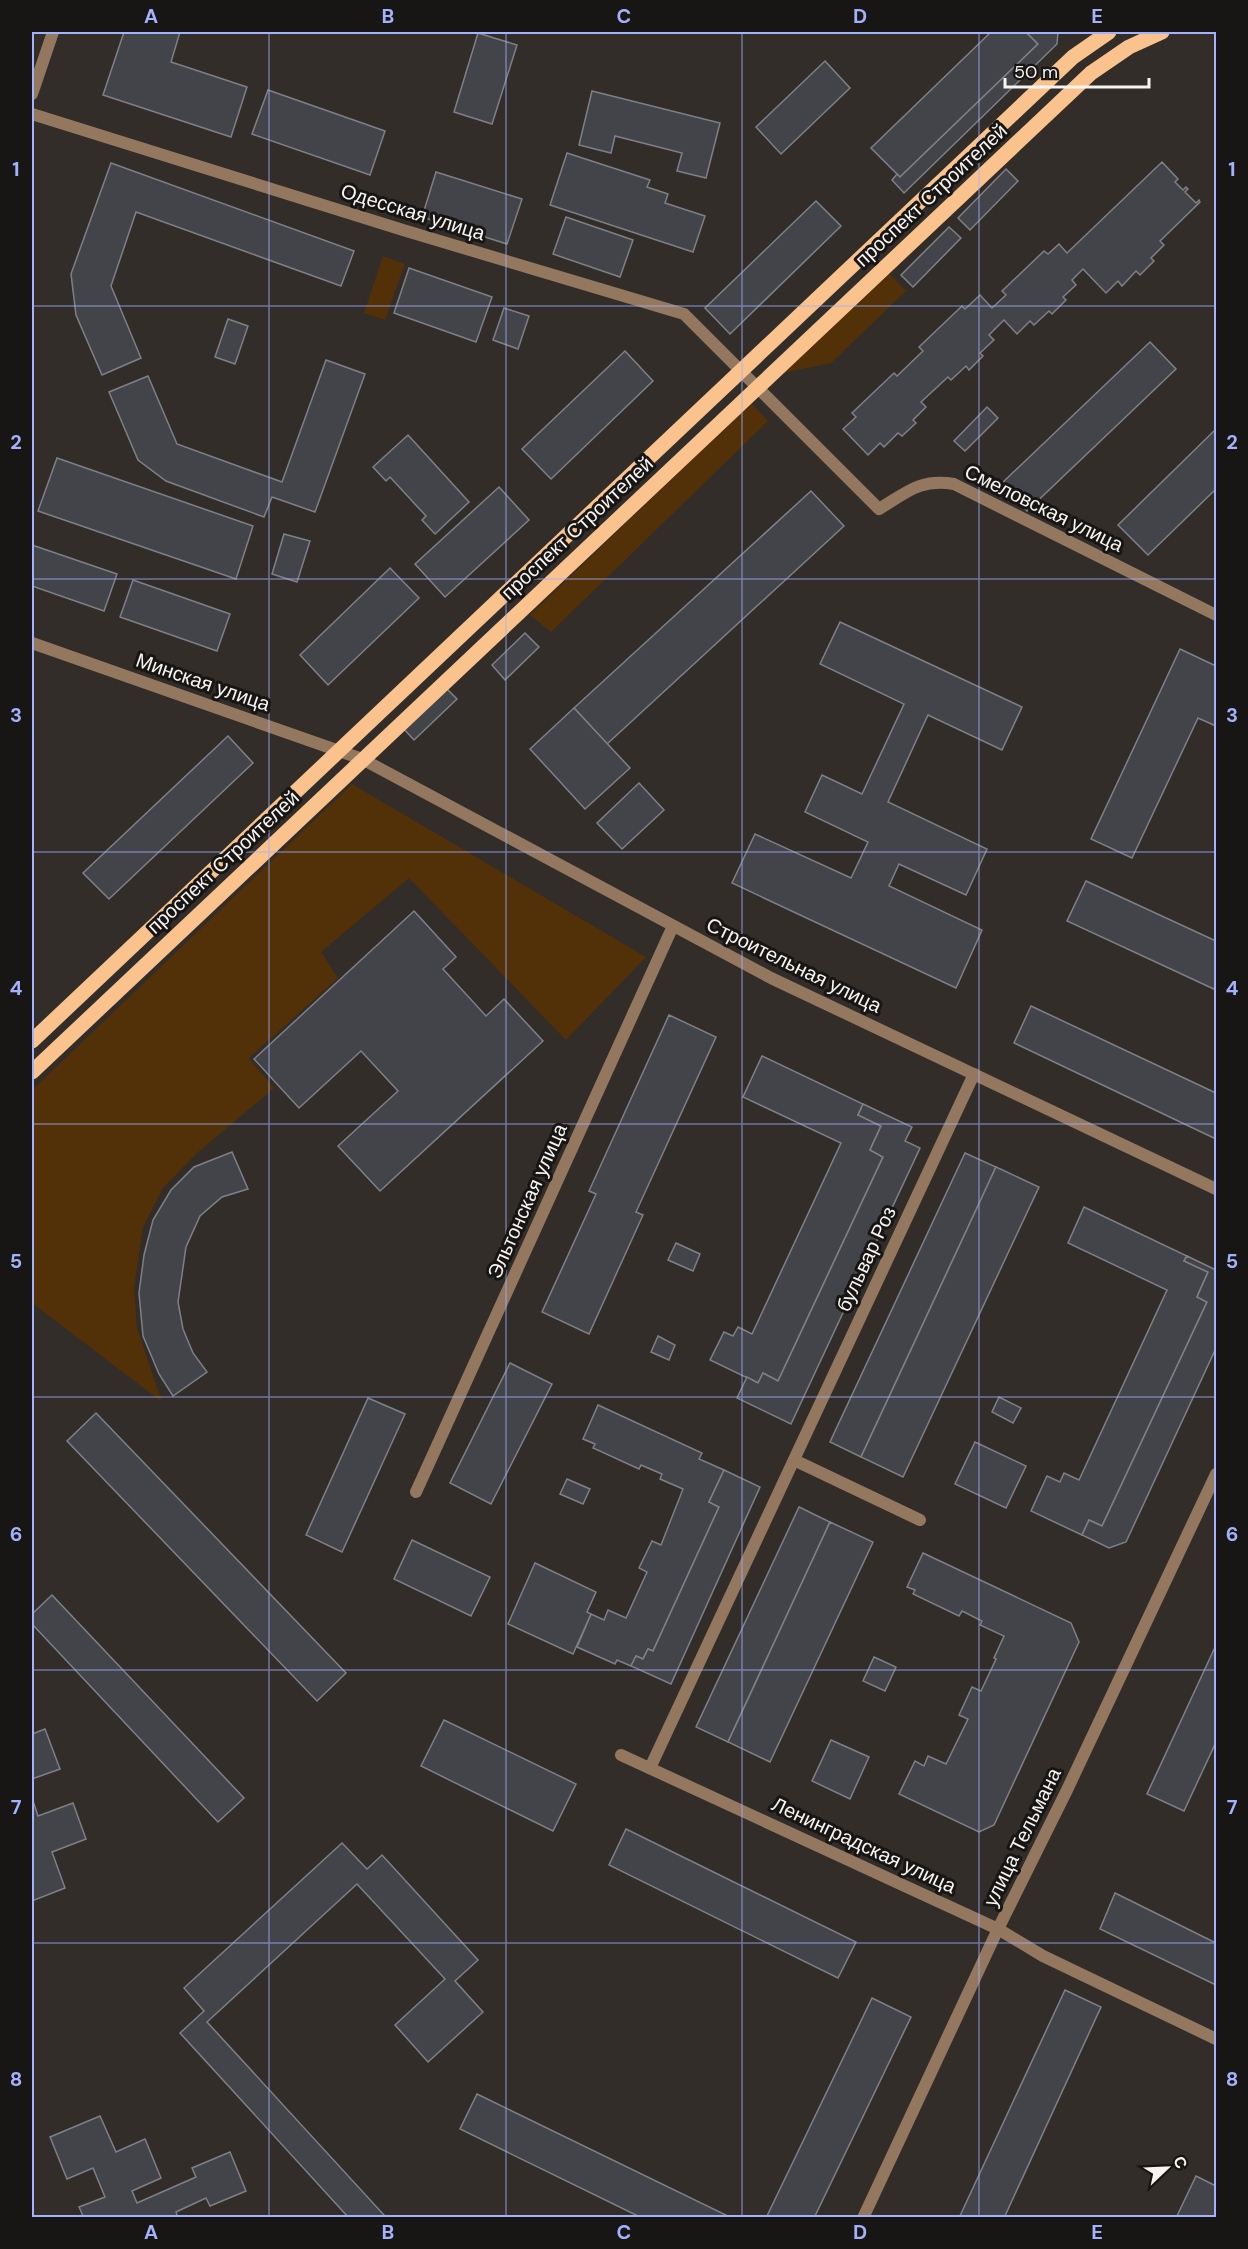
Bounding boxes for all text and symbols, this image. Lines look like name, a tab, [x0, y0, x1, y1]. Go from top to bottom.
text: A	[144, 3, 158, 29]
text: B	[382, 3, 394, 29]
text: C	[617, 3, 631, 29]
text: D	[853, 3, 867, 29]
text: E	[1091, 3, 1103, 29]
scale bar	[1005, 51, 1149, 89]
text: 50 m	[1014, 60, 1058, 84]
street label: проспект Строителей	[849, 118, 1013, 272]
text: 1	[12, 156, 20, 182]
text: 1	[1228, 156, 1236, 182]
street label: Одесская улица	[338, 178, 489, 247]
text: 2	[10, 429, 22, 455]
text: 2	[1226, 429, 1238, 455]
street label: проспект Строителей	[495, 451, 659, 605]
street label: Смеловская улица	[960, 458, 1128, 558]
street label: Минская улица	[132, 647, 274, 717]
text: 3	[10, 702, 22, 728]
text: 3	[1226, 702, 1238, 728]
street label: проспект Строителей	[141, 785, 305, 939]
street label: Строительная улица	[702, 911, 887, 1019]
text: 4	[10, 975, 23, 1001]
text: 4	[1226, 975, 1239, 1001]
street label: Эльтонская улица	[481, 1119, 573, 1282]
street label: бульвар Роз	[830, 1202, 902, 1316]
text: 5	[10, 1248, 22, 1274]
text: 5	[1226, 1248, 1238, 1274]
text: 6	[10, 1521, 22, 1547]
text: 6	[1226, 1521, 1238, 1547]
street label: улица Тельмана	[977, 1763, 1067, 1911]
street label: Ленинградская улица	[768, 1791, 961, 1899]
text: 7	[11, 1794, 22, 1820]
text: 7	[1227, 1794, 1238, 1820]
text: 8	[10, 2066, 22, 2092]
text: 8	[1226, 2066, 1238, 2092]
north arrow	[1137, 2138, 1197, 2198]
text: С	[1168, 2153, 1192, 2172]
text: A	[144, 2219, 158, 2245]
text: B	[382, 2219, 394, 2245]
text: C	[617, 2219, 631, 2245]
text: D	[853, 2219, 867, 2245]
text: E	[1091, 2219, 1103, 2245]

